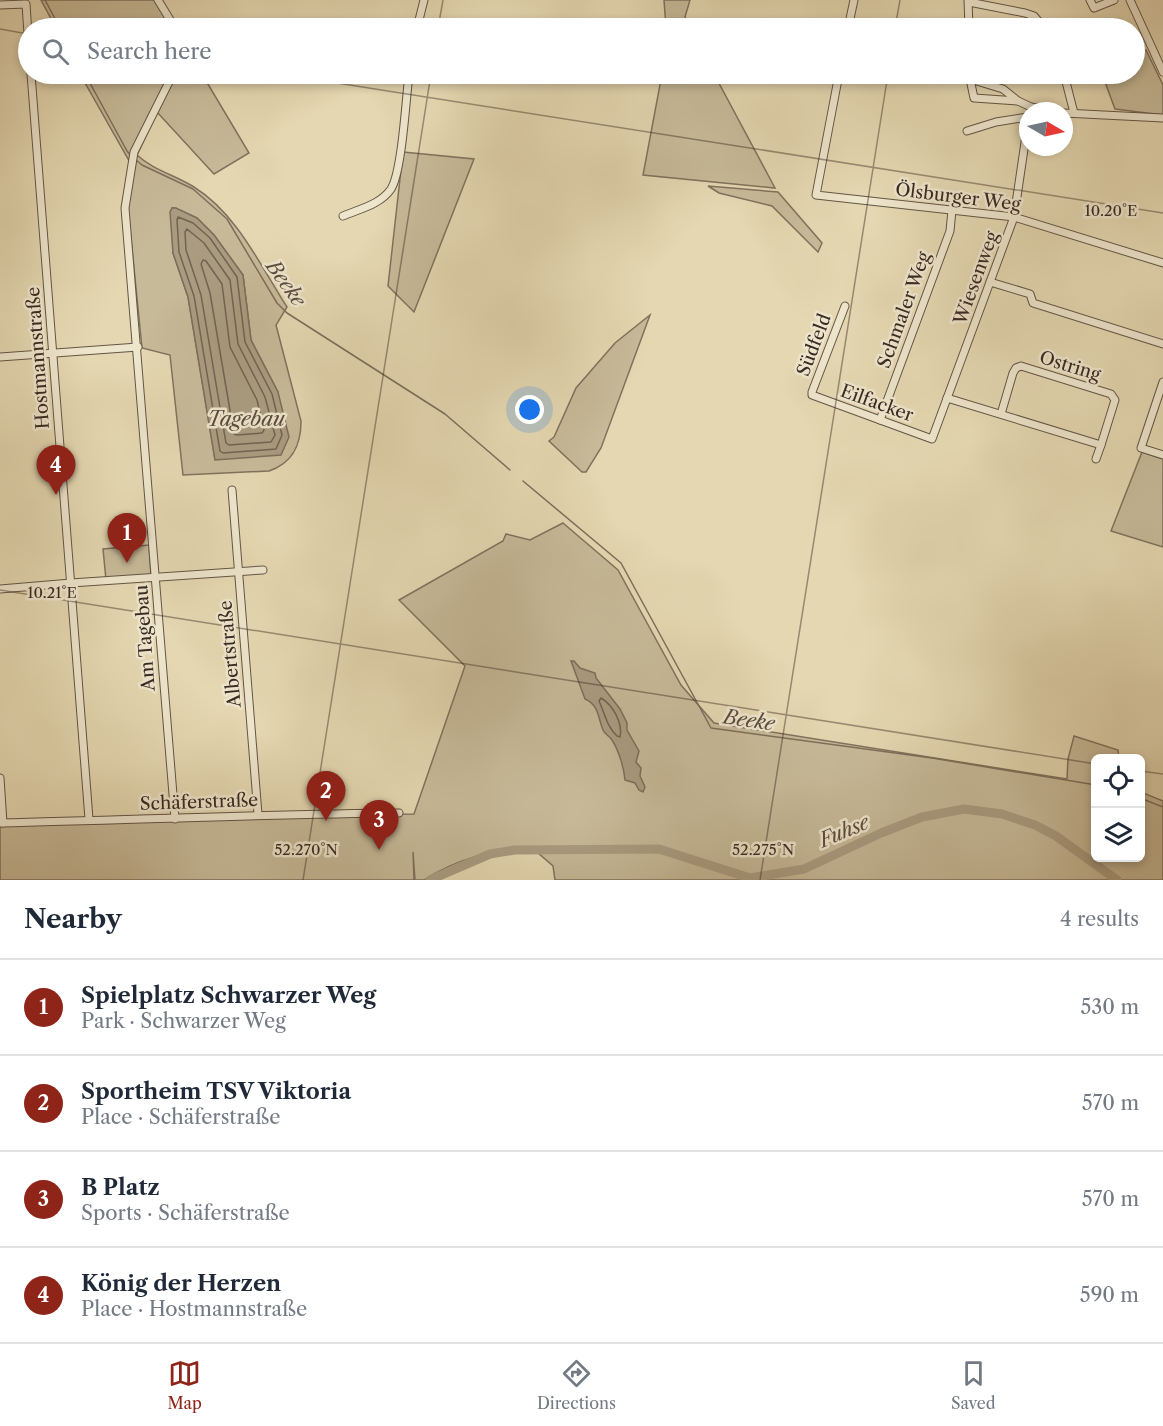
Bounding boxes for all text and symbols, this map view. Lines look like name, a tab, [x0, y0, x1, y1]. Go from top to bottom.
search box	[18, 18, 1145, 84]
icon: search	[39, 35, 72, 68]
text: Search here	[87, 38, 212, 65]
north arrow	[1019, 102, 1073, 156]
street label: Ölsburger Weg	[894, 177, 1023, 216]
text: 10.20°E	[1085, 201, 1137, 220]
street label: Wiesenweg	[949, 228, 1003, 329]
street label: Schmaler Weg	[873, 248, 935, 371]
water label: Beeke	[260, 253, 312, 312]
street label: Hostmannstraße	[22, 286, 54, 430]
street label: Südfeld	[792, 311, 836, 379]
street label: Ostring	[1037, 346, 1104, 386]
street label: Eilfacker	[838, 380, 917, 426]
your location	[515, 395, 544, 424]
water label: Tagebau	[207, 407, 285, 431]
pin: 4	[36, 446, 76, 495]
pin: 1	[108, 514, 146, 563]
text: 10.21°E	[27, 583, 77, 602]
street label: Am Tagebau	[130, 584, 160, 693]
street label: Albertstraße	[214, 600, 246, 709]
water label: Beeke	[720, 704, 778, 736]
map controls	[1091, 754, 1145, 862]
button: locate	[1091, 754, 1145, 808]
pin: 2	[306, 772, 346, 821]
street label: Schäferstraße	[139, 789, 259, 815]
pin: 3	[360, 800, 398, 850]
button: layers	[1091, 808, 1145, 862]
water label: Fuhse	[813, 809, 874, 853]
text: 52.270°N	[274, 840, 338, 859]
text: 52.275°N	[732, 840, 794, 859]
text: Nearby	[24, 903, 122, 935]
text: 4 results	[1060, 907, 1139, 931]
text: Spielplatz Schwarzer Weg	[81, 982, 376, 1009]
text: 1	[39, 995, 48, 1019]
text: 530 m	[1081, 995, 1139, 1019]
text: Park · Schwarzer Weg	[81, 1009, 286, 1033]
text: Sportheim TSV Viktoria	[81, 1078, 351, 1105]
text: 2	[38, 1091, 49, 1115]
text: 570 m	[1082, 1091, 1139, 1115]
text: Place · Schäferstraße	[81, 1105, 280, 1129]
text: B Platz	[81, 1174, 160, 1201]
text: 3	[38, 1187, 49, 1211]
text: 570 m	[1082, 1187, 1139, 1211]
text: Sports · Schäferstraße	[81, 1201, 290, 1225]
text: König der Herzen	[81, 1270, 281, 1297]
text: 4	[38, 1283, 49, 1307]
text: 590 m	[1080, 1283, 1139, 1307]
text: Place · Hostmannstraße	[81, 1297, 307, 1321]
tab: Map	[168, 1357, 202, 1413]
tab: Directions	[537, 1357, 616, 1413]
tab: Saved	[951, 1357, 995, 1413]

